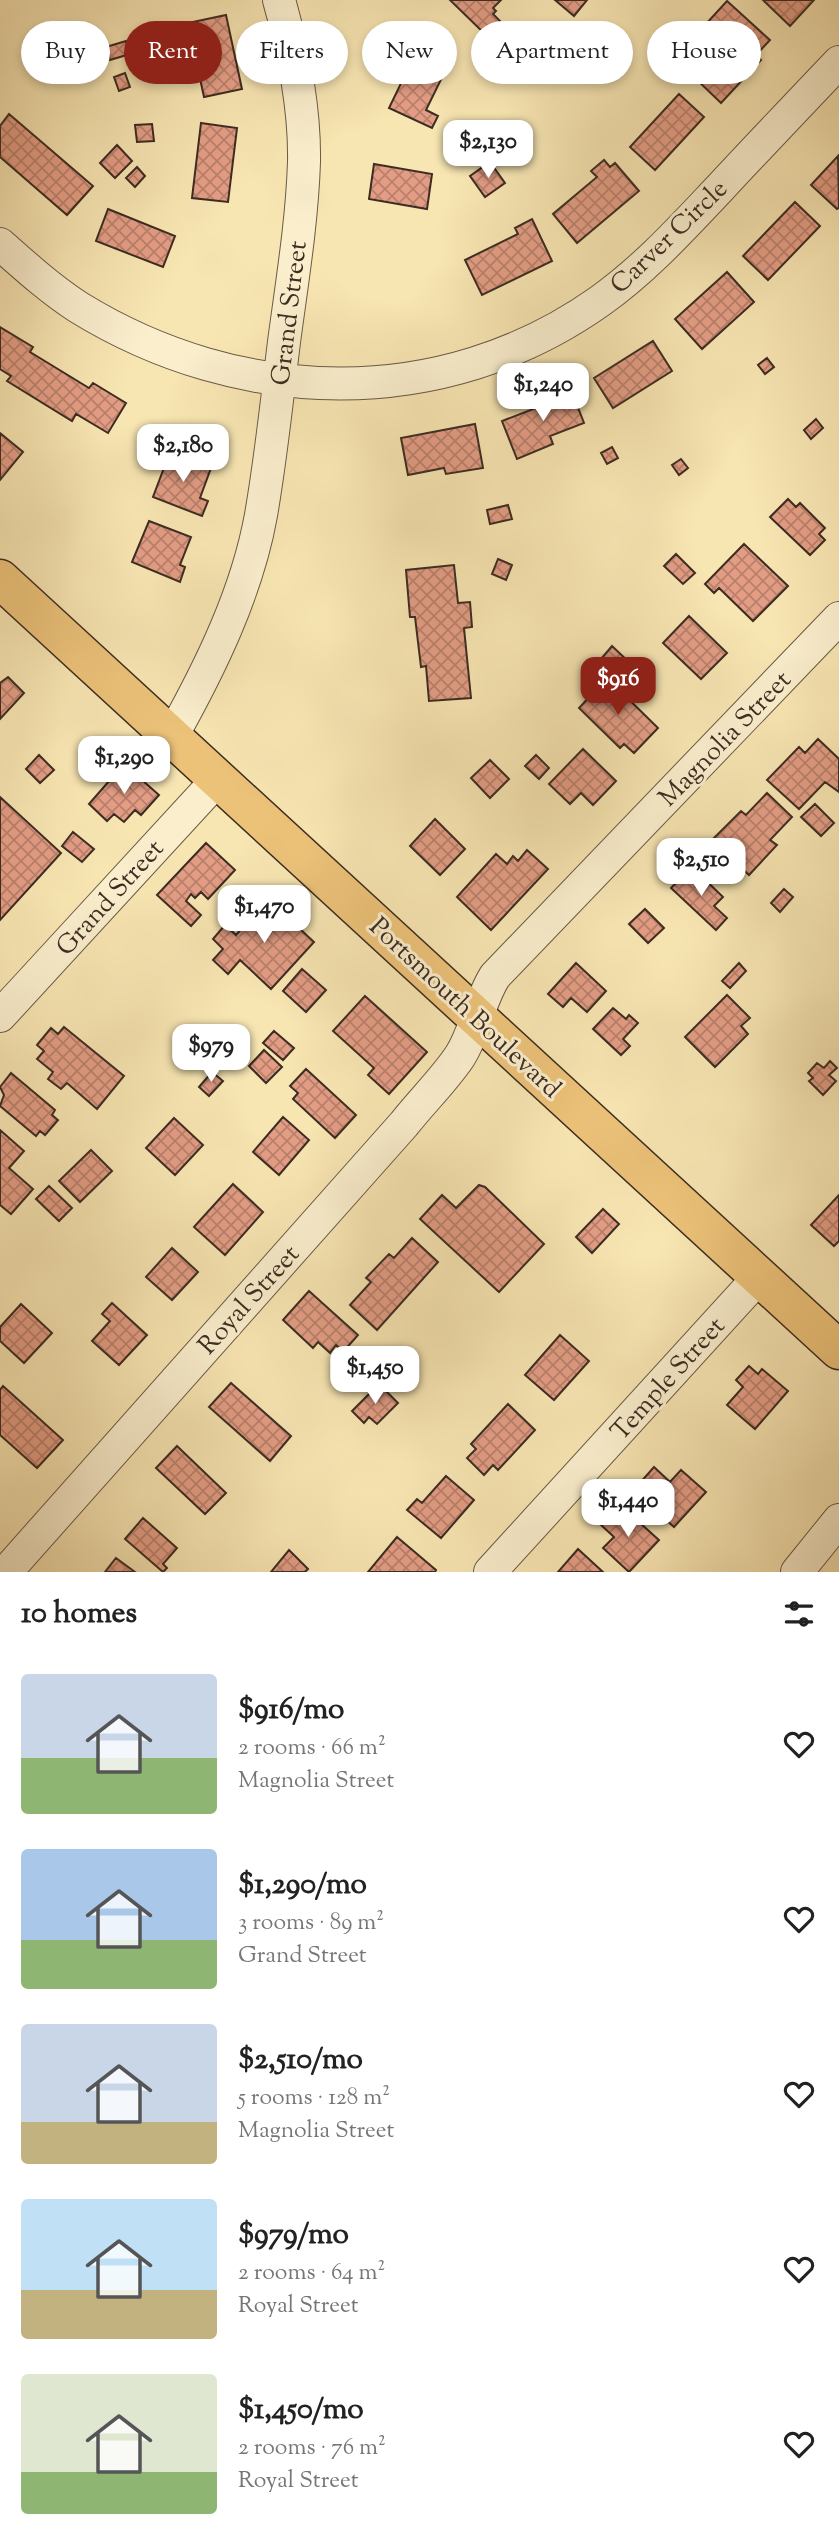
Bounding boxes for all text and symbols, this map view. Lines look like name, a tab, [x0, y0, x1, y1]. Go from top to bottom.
chip: Buy	[21, 21, 110, 84]
chip: Rent	[124, 21, 222, 84]
chip: Filters	[236, 21, 348, 84]
chip: New	[362, 21, 457, 84]
chip: Apartment	[471, 21, 633, 84]
chip: House	[647, 21, 761, 84]
pin: $2,130	[431, 120, 545, 180]
text: $2,130	[459, 126, 517, 159]
street label: Carver Circle	[603, 172, 737, 303]
street label: Grand Street	[263, 239, 318, 388]
pin: $1,240	[486, 364, 600, 423]
text: $1,240	[513, 369, 573, 402]
pin: $2,180	[126, 424, 240, 484]
text: $2,180	[153, 430, 213, 463]
pin: $916	[577, 658, 659, 717]
text: $916	[597, 663, 639, 696]
street label: Magnolia Street	[651, 663, 801, 816]
pin: $1,290	[67, 736, 181, 796]
text: $1,290	[94, 742, 154, 775]
street label: Grand Street	[48, 832, 173, 965]
pin: $2,510	[644, 838, 758, 898]
text: $2,510	[673, 844, 729, 877]
pin: $1,470	[207, 886, 321, 945]
text: $1,470	[234, 891, 294, 924]
street label: Portsmouth Boulevard	[360, 910, 569, 1108]
pin: $979	[170, 1024, 252, 1084]
text: $979	[188, 1030, 234, 1063]
street label: Royal Street	[191, 1238, 309, 1364]
street label: Temple Street	[603, 1309, 735, 1450]
pin: $1,450	[318, 1346, 432, 1406]
text: $1,450	[346, 1352, 404, 1385]
pin: $1,440	[571, 1480, 685, 1539]
text: $1,440	[598, 1485, 658, 1518]
text: 10 homes	[21, 1593, 137, 1636]
icon: filters	[780, 1595, 818, 1633]
text: $916/mo	[238, 1689, 344, 1732]
icon: home	[77, 1702, 161, 1786]
icon: heart	[780, 1725, 818, 1763]
text: 2 rooms · 66 m²	[238, 1732, 386, 1765]
text: Magnolia Street	[238, 1765, 394, 1798]
text: $1,290/mo	[238, 1864, 367, 1907]
icon: home	[77, 1877, 161, 1961]
icon: heart	[780, 1900, 818, 1938]
text: 3 rooms · 89 m²	[238, 1907, 384, 1940]
text: Grand Street	[238, 1940, 367, 1973]
text: $2,510/mo	[238, 2039, 363, 2082]
icon: home	[77, 2052, 161, 2136]
icon: heart	[780, 2075, 818, 2113]
text: 5 rooms · 128 m²	[238, 2082, 390, 2115]
text: Magnolia Street	[238, 2115, 394, 2148]
text: $979/mo	[238, 2214, 349, 2257]
icon: home	[77, 2227, 161, 2311]
icon: heart	[780, 2250, 818, 2288]
text: 2 rooms · 64 m²	[238, 2257, 385, 2290]
text: Royal Street	[238, 2290, 359, 2323]
text: $1,450/mo	[238, 2389, 364, 2432]
icon: home	[77, 2402, 161, 2486]
icon: heart	[780, 2425, 818, 2463]
text: 2 rooms · 76 m²	[238, 2432, 386, 2465]
text: Royal Street	[238, 2465, 359, 2498]

